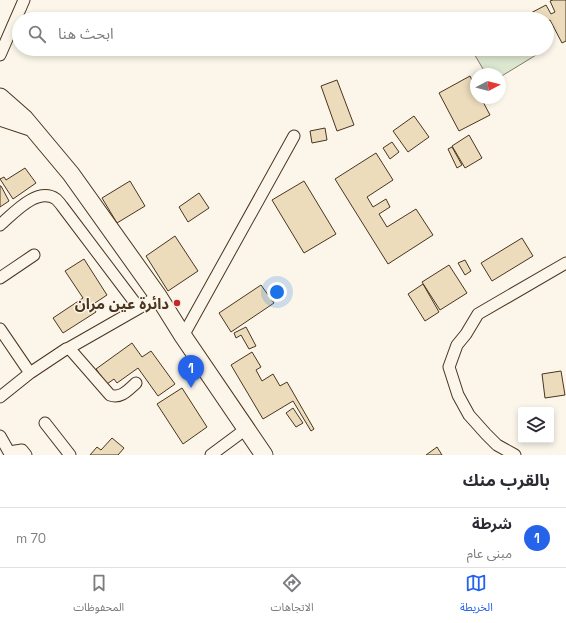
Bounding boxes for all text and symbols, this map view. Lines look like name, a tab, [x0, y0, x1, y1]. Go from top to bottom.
search box	[12, 12, 554, 56]
icon: search	[26, 23, 48, 45]
text: ابحث هنا	[58, 24, 114, 43]
north arrow	[470, 68, 506, 104]
your location	[267, 282, 287, 302]
place label: دائرة عين مران	[75, 294, 169, 313]
marker: دائرة عين مران	[172, 298, 182, 308]
pin: 1	[178, 355, 204, 388]
map controls	[518, 407, 554, 443]
button: layers	[518, 407, 554, 443]
text: بالقرب منك	[463, 469, 550, 491]
text: شرطة	[472, 514, 512, 533]
text: 70 m	[16, 530, 46, 547]
text: 1	[534, 530, 540, 547]
text: مبنى عام	[467, 545, 512, 562]
tab: المحفوظات	[73, 572, 124, 619]
tab: الاتجاهات	[271, 572, 314, 619]
tab: الخريطة	[460, 572, 493, 619]

